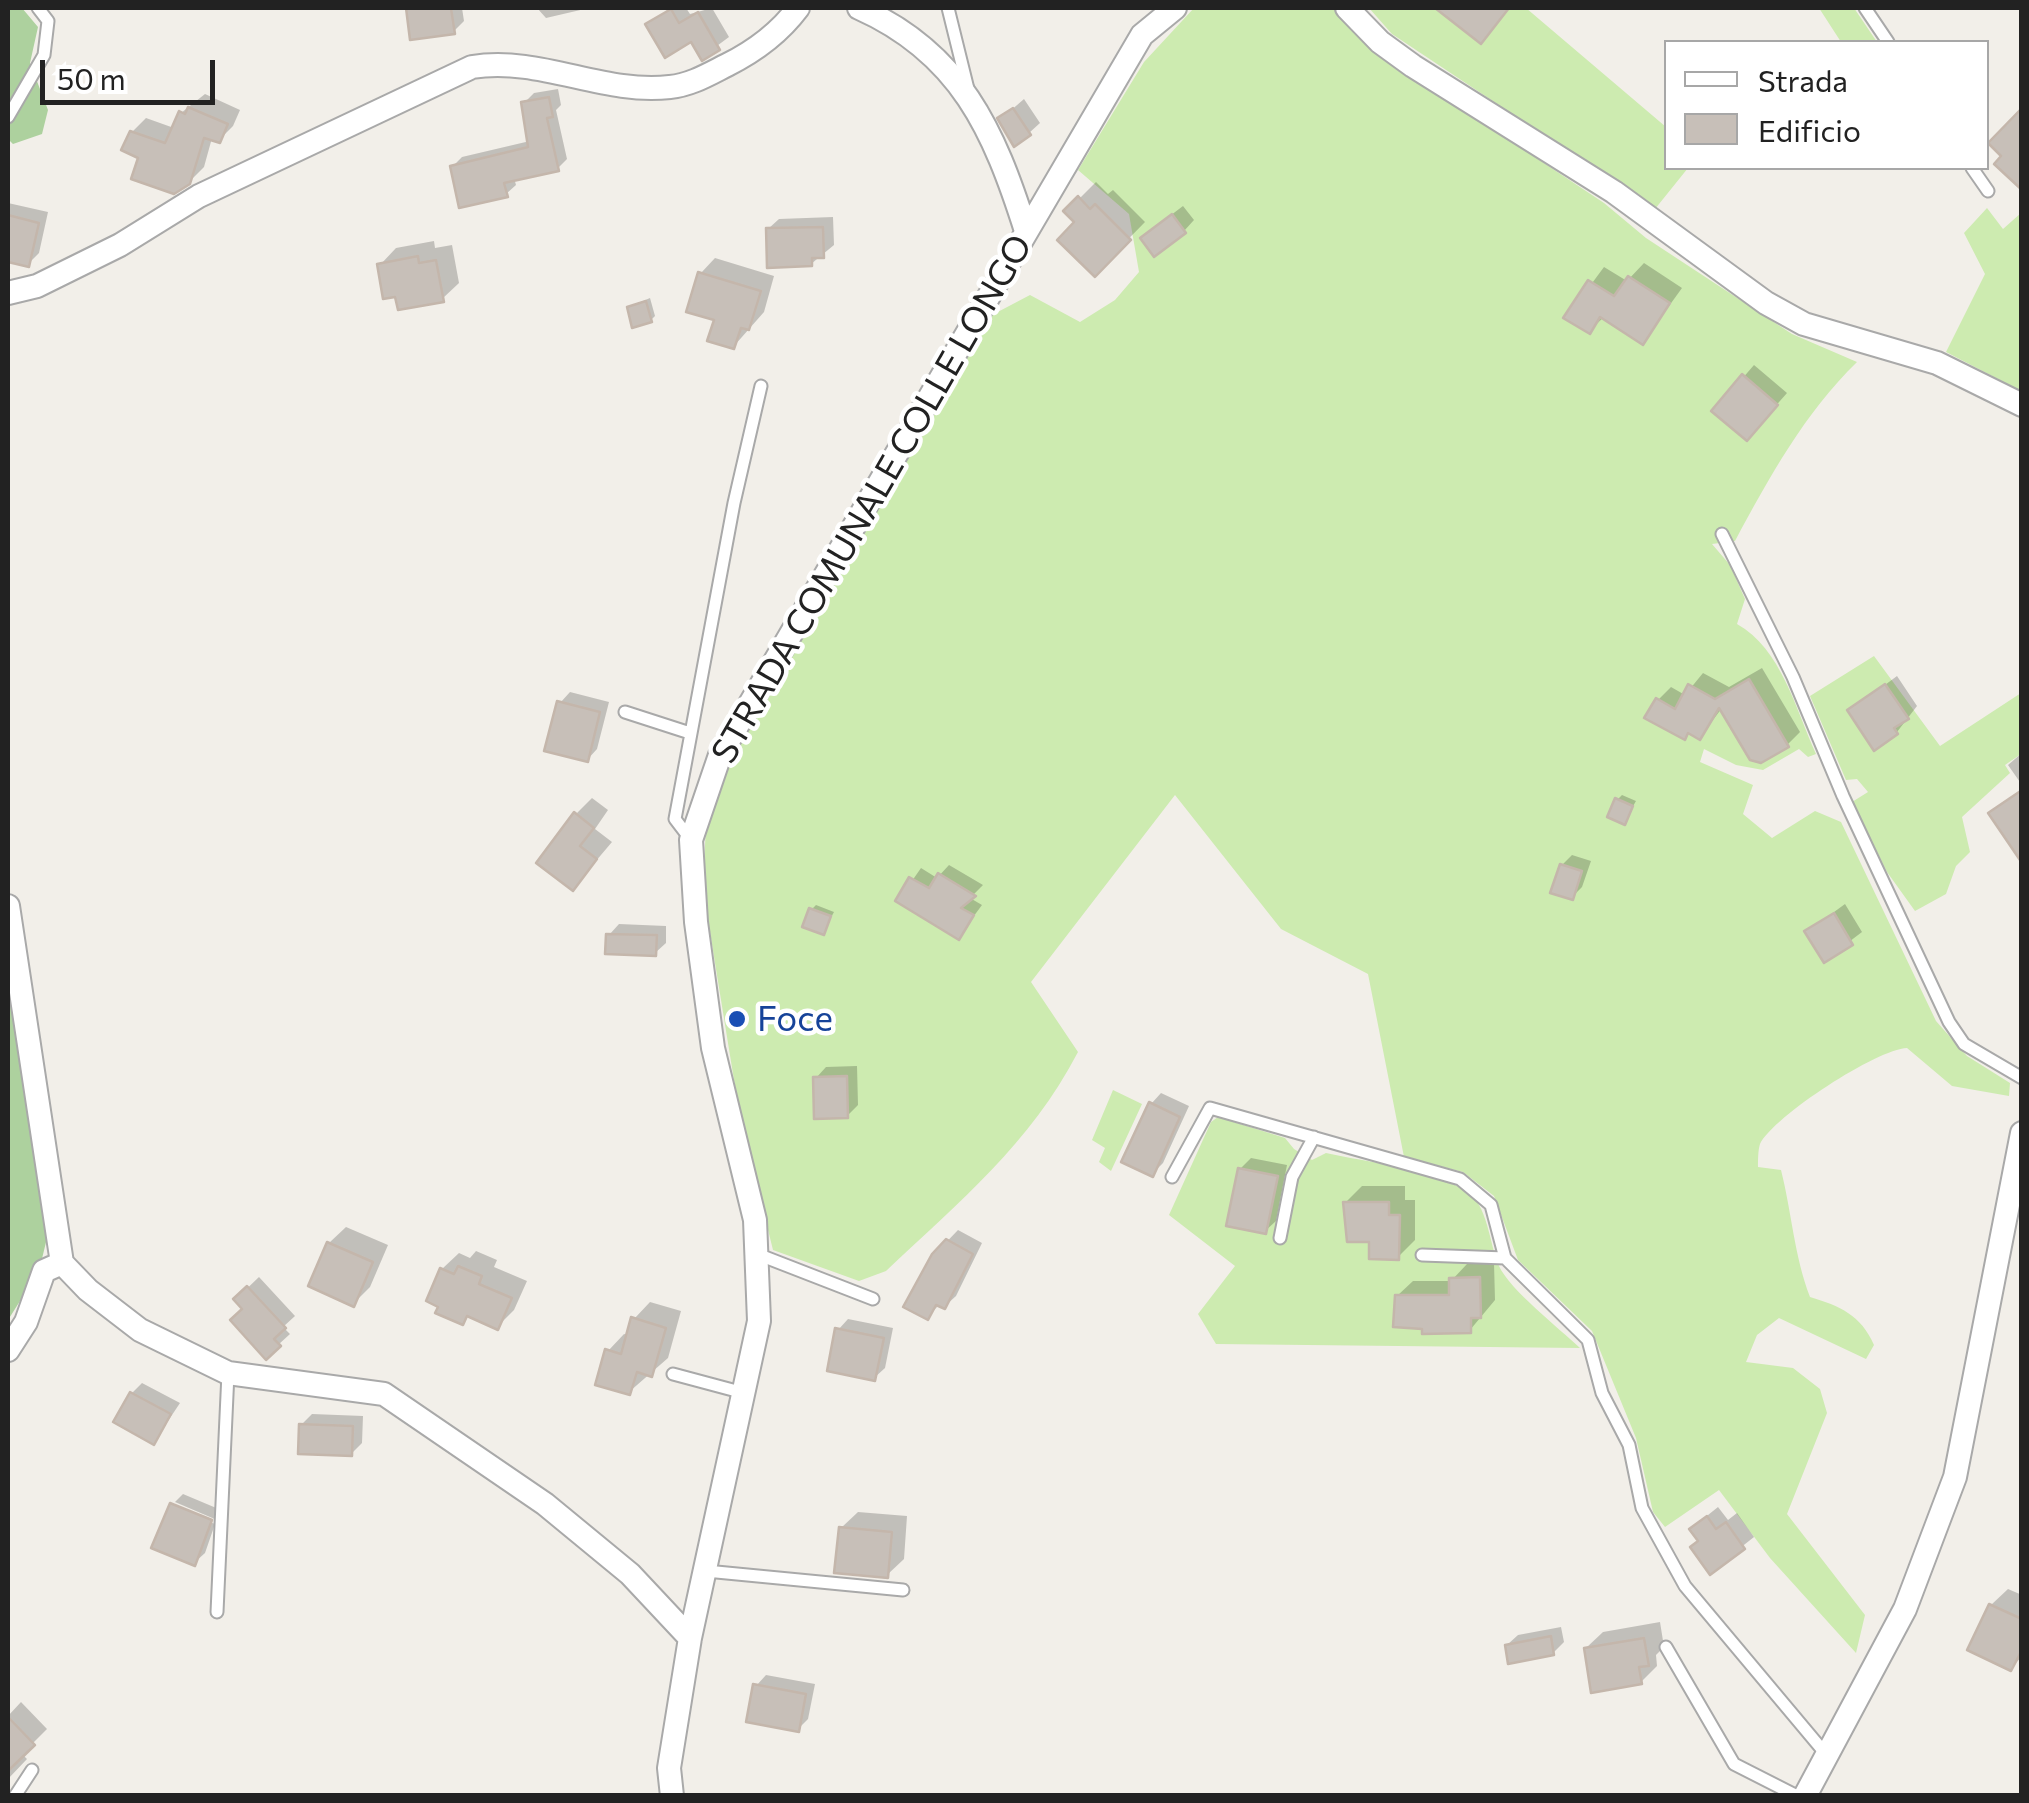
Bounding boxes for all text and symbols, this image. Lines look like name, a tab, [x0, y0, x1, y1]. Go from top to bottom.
scale bar	[45, 40, 220, 102]
legend	[1664, 40, 1989, 170]
text: 50 m	[57, 59, 126, 96]
text: Strada	[1758, 61, 1848, 98]
text: Edificio	[1758, 111, 1861, 148]
street label: STRADA COMUNALE COLLE LONGO	[703, 227, 1041, 771]
place label: Foce	[757, 998, 833, 1040]
marker: Foce	[726, 1008, 748, 1030]

